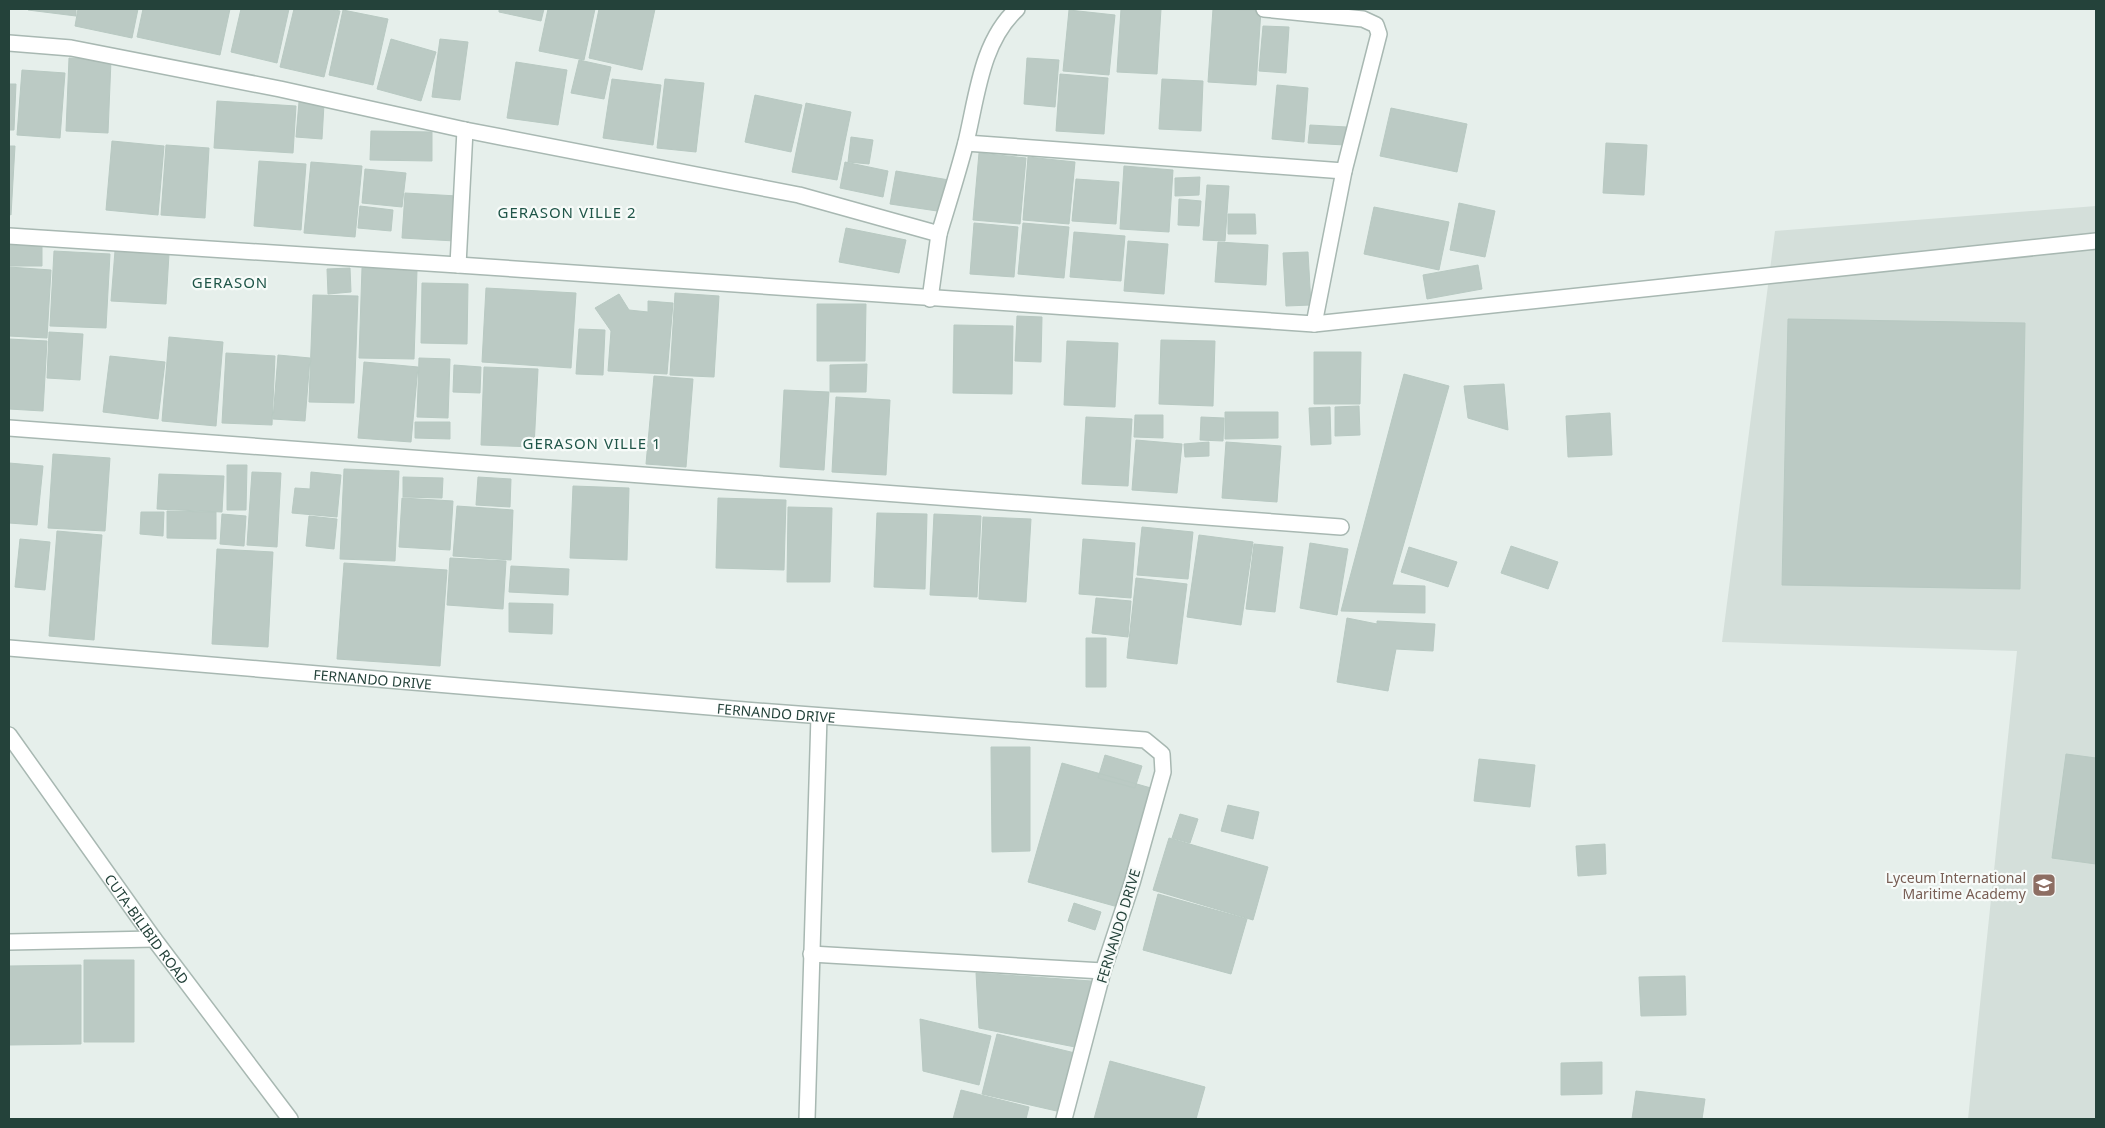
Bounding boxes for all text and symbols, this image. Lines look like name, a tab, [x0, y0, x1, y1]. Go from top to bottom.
district label: GERASON VILLE 2	[497, 202, 637, 222]
district label: GERASON	[192, 272, 268, 292]
district label: GERASON VILLE 1	[522, 433, 662, 453]
street label: FERNANDO DRIVE	[313, 664, 433, 693]
street label: FERNANDO DRIVE	[716, 698, 836, 726]
street label: FERNANDO DRIVE	[1092, 866, 1144, 986]
place label: Lyceum International Maritime Academy	[1886, 868, 2027, 903]
street label: CUTA-BILIBID ROAD	[101, 870, 194, 987]
school or university icon: Lyceum International Maritime Academy	[2031, 872, 2057, 898]

